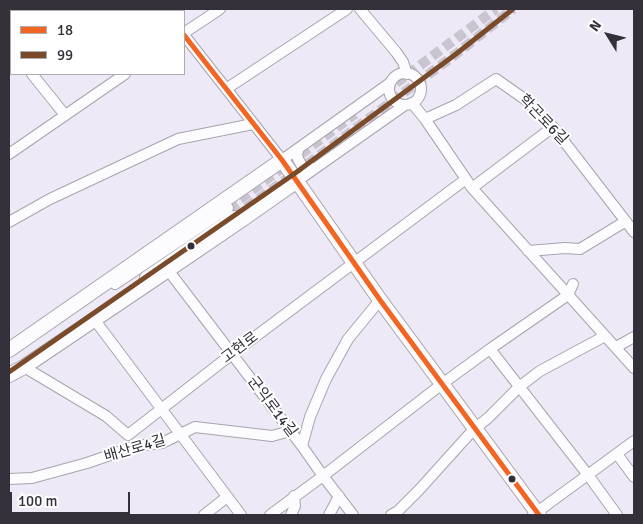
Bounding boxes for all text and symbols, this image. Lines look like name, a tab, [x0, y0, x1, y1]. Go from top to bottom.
legend	[10, 10, 185, 75]
north arrow	[583, 10, 633, 60]
text: N	[586, 17, 605, 35]
text: 18	[57, 21, 73, 39]
text: 99	[57, 46, 73, 64]
street label: 학곤로6길	[515, 91, 571, 149]
unlabelled marker	[186, 241, 196, 251]
street label: 고현로	[218, 328, 262, 368]
street label: 군익로14길	[243, 373, 301, 441]
street label: 배산로4길	[102, 432, 168, 466]
unlabelled marker	[507, 474, 517, 484]
scale bar	[12, 482, 132, 514]
text: 100 m	[18, 492, 58, 510]

